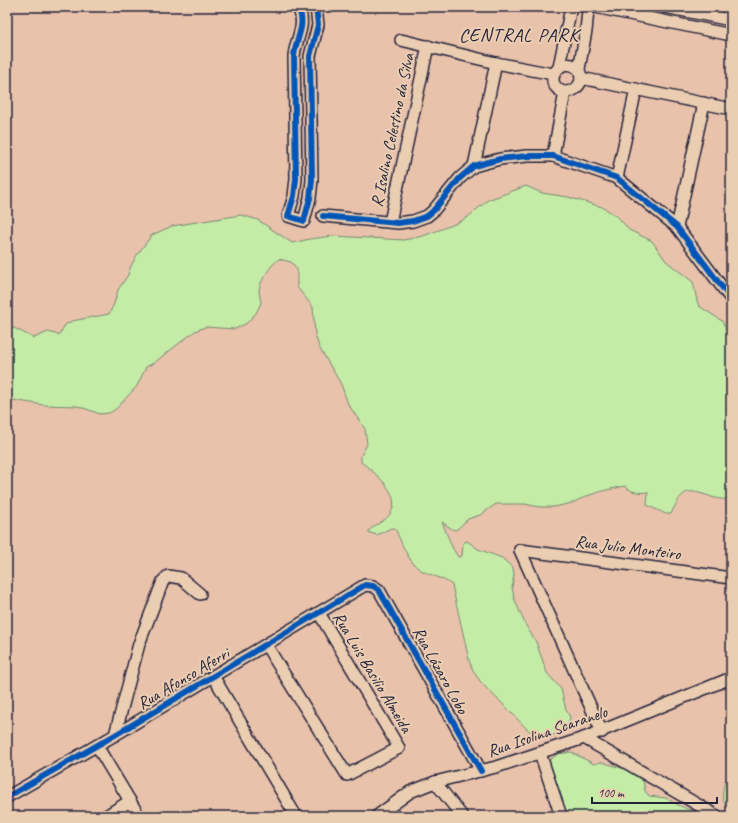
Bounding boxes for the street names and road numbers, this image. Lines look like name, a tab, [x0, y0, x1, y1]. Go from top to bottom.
street label: R Isalino Celestino da Silva	[366, 50, 419, 209]
street label: Rua Julio Monteiro	[574, 531, 683, 564]
street label: Rua Luis Basilio Almeida	[328, 608, 417, 737]
street label: Rua Lázaro Lobo	[408, 623, 474, 718]
street label: Rua Afonso Aferri	[134, 641, 235, 714]
street label: Rua Isolina Scaranelo	[484, 701, 611, 762]

